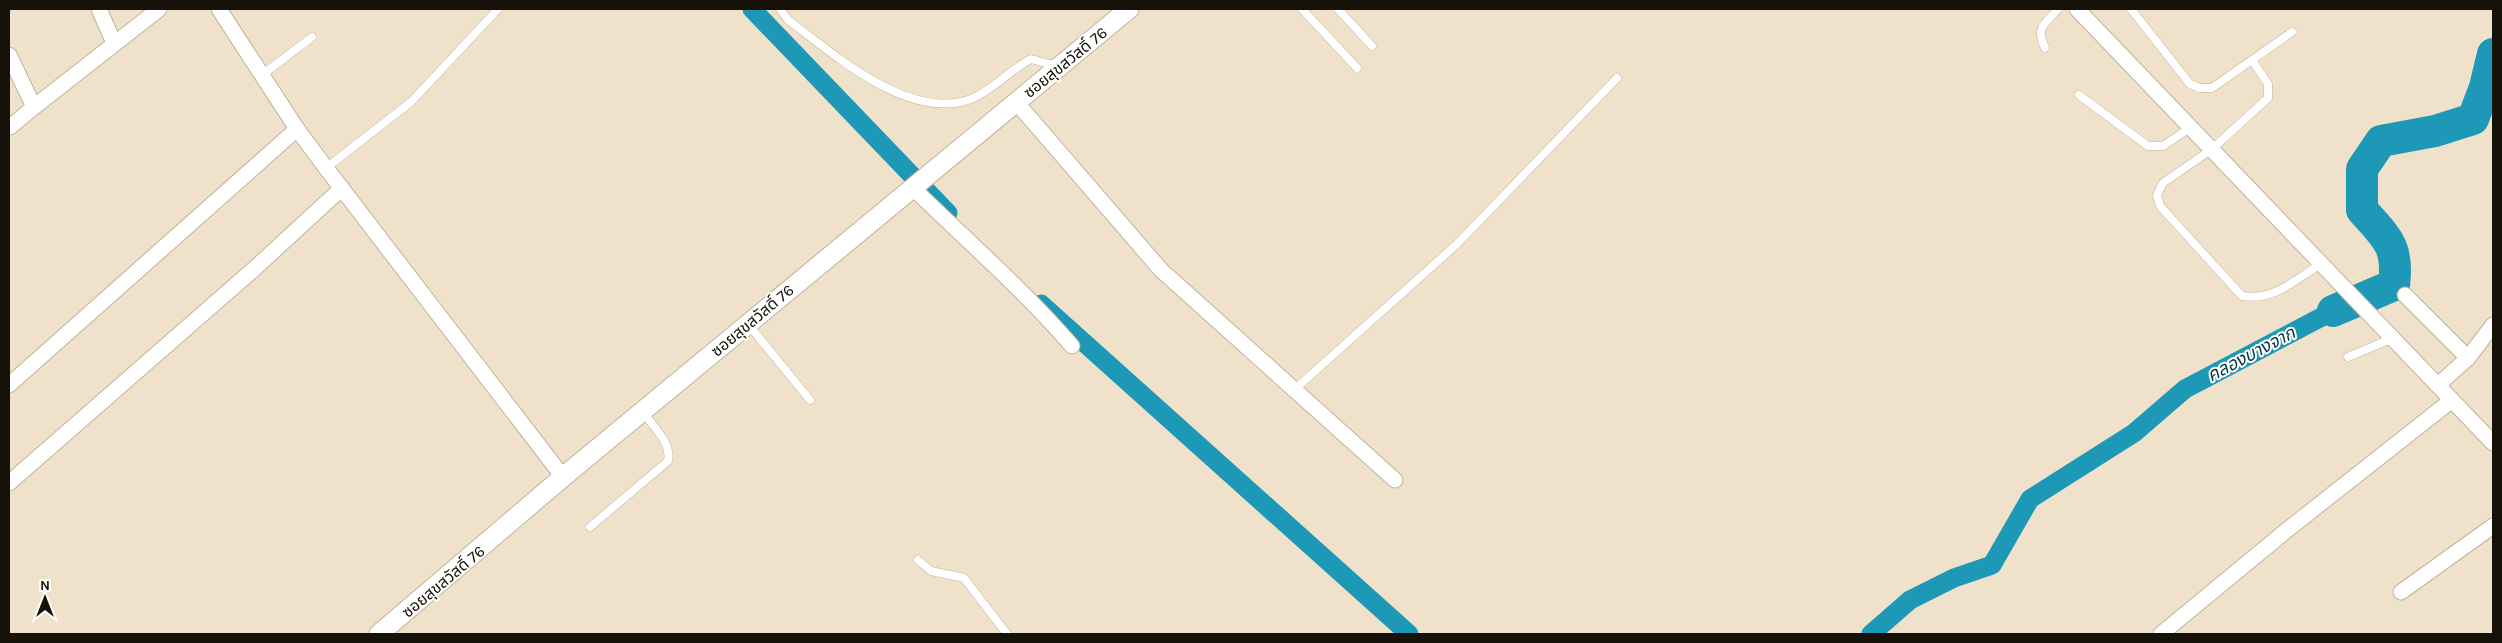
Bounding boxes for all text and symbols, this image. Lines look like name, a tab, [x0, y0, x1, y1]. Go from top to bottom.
street label: ซอยสุขสวัสดิ์ 76	[1020, 23, 1111, 102]
street label: ซอยสุขสวัสดิ์ 76	[707, 280, 797, 360]
water label: คลองบางจาก	[2203, 321, 2300, 386]
street label: ซอยสุขสวัสดิ์ 76	[398, 541, 488, 621]
north arrow	[20, 573, 70, 623]
text: N	[40, 577, 50, 594]

